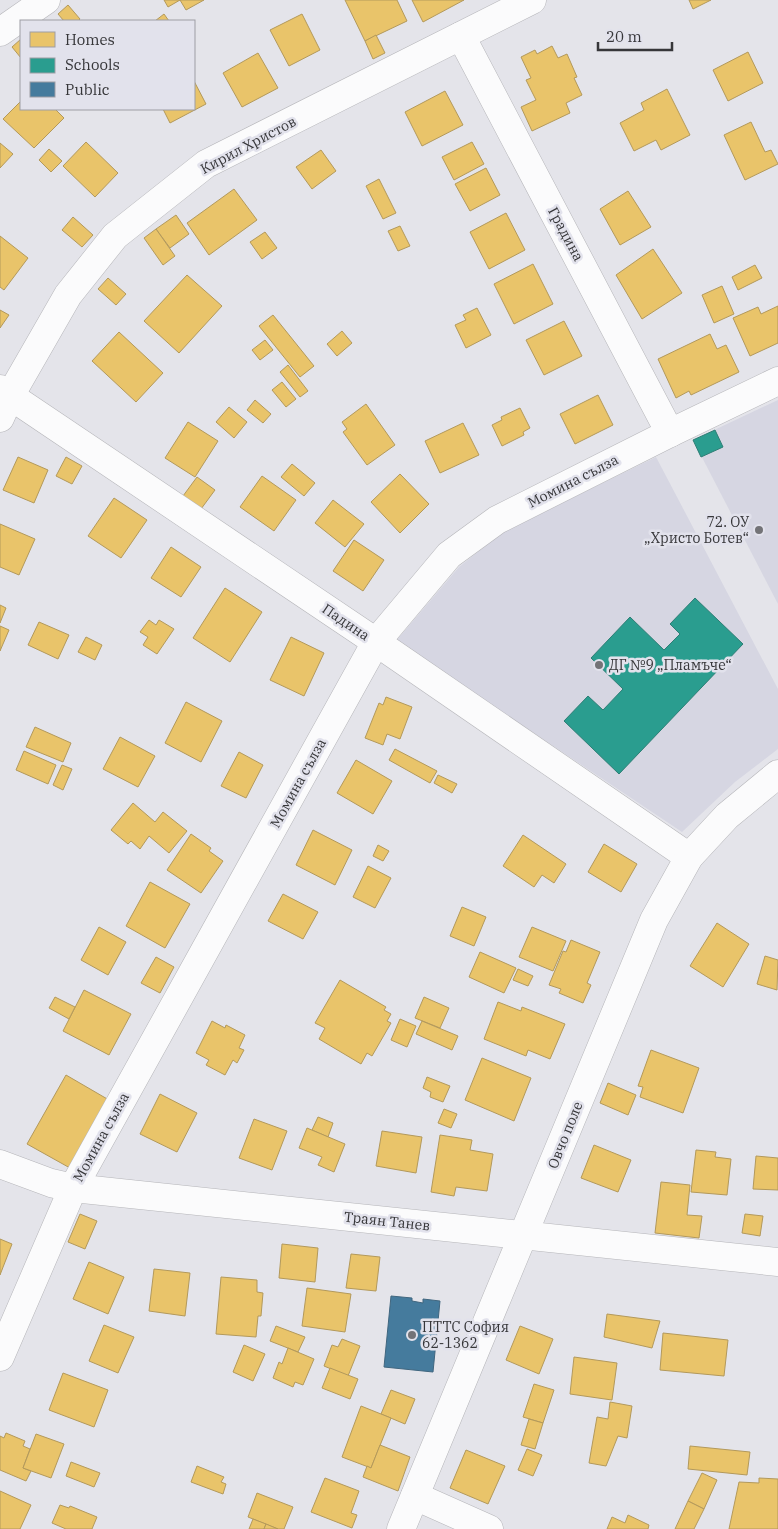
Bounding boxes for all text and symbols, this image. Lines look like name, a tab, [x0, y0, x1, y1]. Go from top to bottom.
legend	[20, 20, 195, 110]
scale bar	[598, 20, 672, 52]
text: 20 m	[606, 27, 642, 46]
text: Homes	[65, 30, 115, 49]
text: Schools	[65, 55, 120, 74]
text: Public	[65, 80, 110, 99]
street label: Кирил Христов	[197, 112, 299, 178]
street label: Градина	[544, 204, 588, 264]
street label: Момина сълза	[525, 450, 622, 512]
place label: 72. ОУ „Христо Ботев“	[644, 513, 750, 547]
marker: 72. ОУ „Христо Ботев“	[753, 524, 765, 536]
street label: Падина	[319, 600, 373, 645]
place label: ДГ №9 „Пламъче“	[609, 656, 732, 674]
marker: ДГ №9 „Пламъче“	[593, 659, 605, 671]
street label: Момина сълза	[266, 735, 330, 831]
street label: Момина сълза	[69, 1089, 133, 1185]
street label: Овчо поле	[543, 1099, 587, 1171]
street label: Траян Танев	[343, 1208, 431, 1234]
place label: ПТТС София 62-1362	[422, 1318, 509, 1352]
marker: ПТТС София 62-1362	[406, 1329, 418, 1341]

